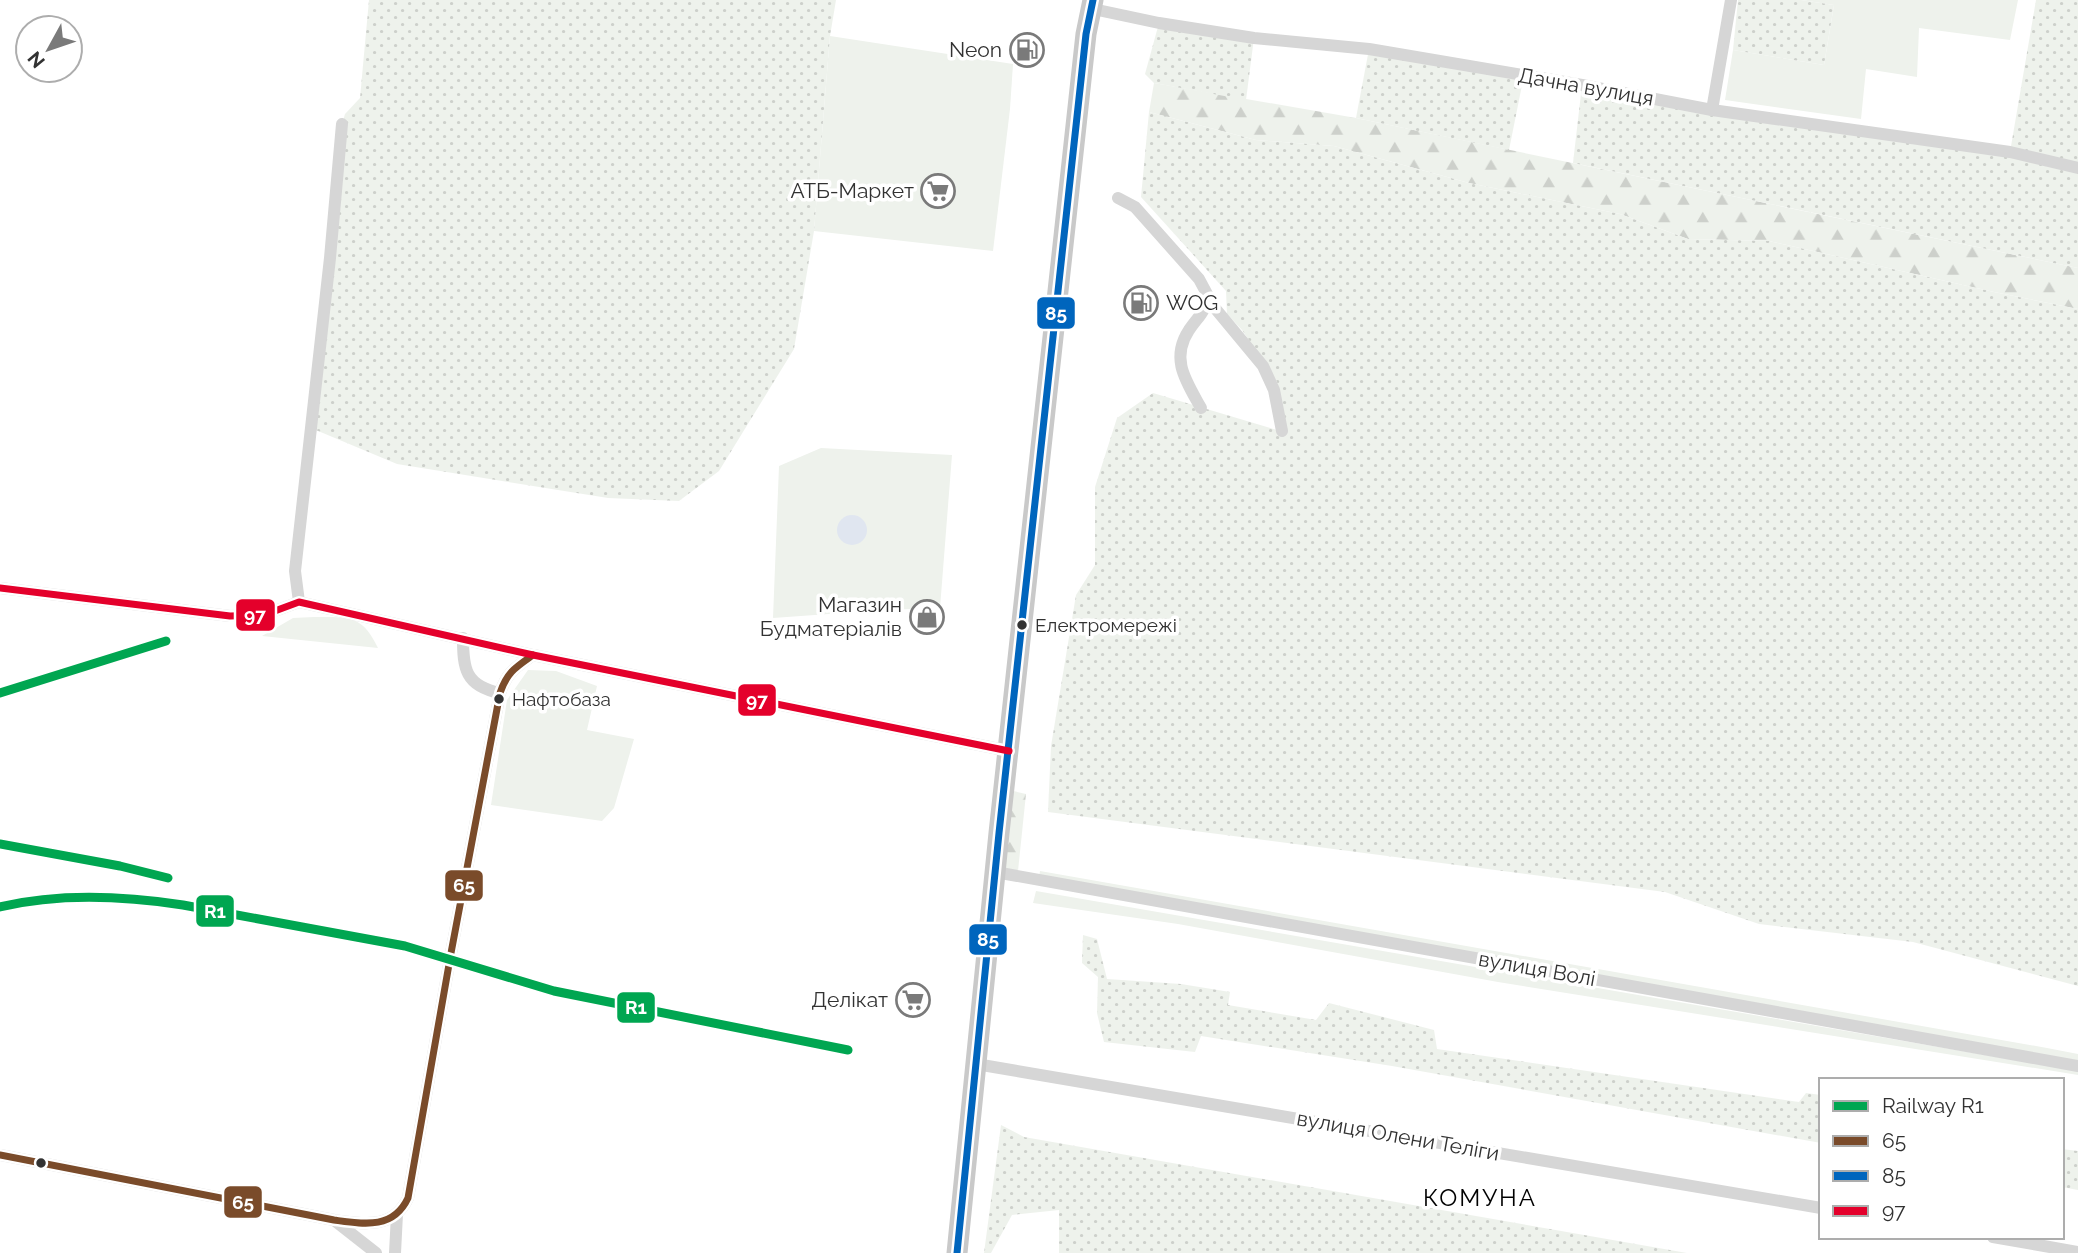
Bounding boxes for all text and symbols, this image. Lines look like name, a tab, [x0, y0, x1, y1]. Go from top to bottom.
north arrow	[14, 14, 84, 84]
fuel station icon: Neon	[1008, 31, 1046, 69]
place label: Neon	[949, 37, 1002, 62]
text: N	[23, 47, 49, 73]
street label: Дачна вулиця	[1516, 62, 1656, 111]
supermarket icon: АТБ-Маркет	[919, 172, 957, 210]
place label: АТБ-Маркет	[790, 178, 914, 203]
fuel station icon: WOG	[1122, 284, 1160, 322]
place label: WOG	[1166, 290, 1218, 315]
line badge: 85	[1036, 296, 1076, 330]
text: 85	[1045, 302, 1067, 324]
place label: Магазин Будматеріалів	[760, 592, 902, 641]
line badge: 97	[235, 598, 276, 632]
shop icon: Магазин Будматеріалів	[908, 598, 946, 636]
text: 97	[244, 604, 266, 626]
place label: Електромережі	[1035, 614, 1177, 636]
marker: Електромережі	[1015, 618, 1029, 632]
line badge: 97	[737, 683, 777, 717]
place label: Нафтобаза	[512, 688, 611, 710]
text: 97	[746, 689, 768, 711]
marker: Нафтобаза	[492, 692, 506, 706]
line badge: 65	[444, 869, 484, 902]
text: 65	[453, 874, 475, 896]
line badge: R1	[195, 894, 235, 928]
text: R1	[204, 900, 226, 922]
line badge: 85	[968, 923, 1008, 956]
text: 85	[977, 928, 999, 950]
street label: вулиця Волі	[1477, 946, 1598, 991]
supermarket icon: Делікат	[894, 981, 932, 1019]
place label: Делікат	[811, 987, 888, 1012]
line badge: R1	[616, 991, 656, 1024]
text: R1	[625, 996, 647, 1018]
legend	[1819, 1078, 2064, 1239]
text: Railway R1	[1882, 1093, 1984, 1118]
street label: вулиця Олени Теліги	[1295, 1105, 1501, 1166]
text: 65	[1882, 1128, 1906, 1153]
unlabelled marker	[34, 1156, 48, 1170]
text: 85	[1882, 1163, 1906, 1188]
district label: КОМУНА	[1423, 1183, 1537, 1212]
line badge: 65	[223, 1185, 263, 1219]
text: 65	[232, 1191, 254, 1213]
text: 97	[1882, 1198, 1906, 1223]

